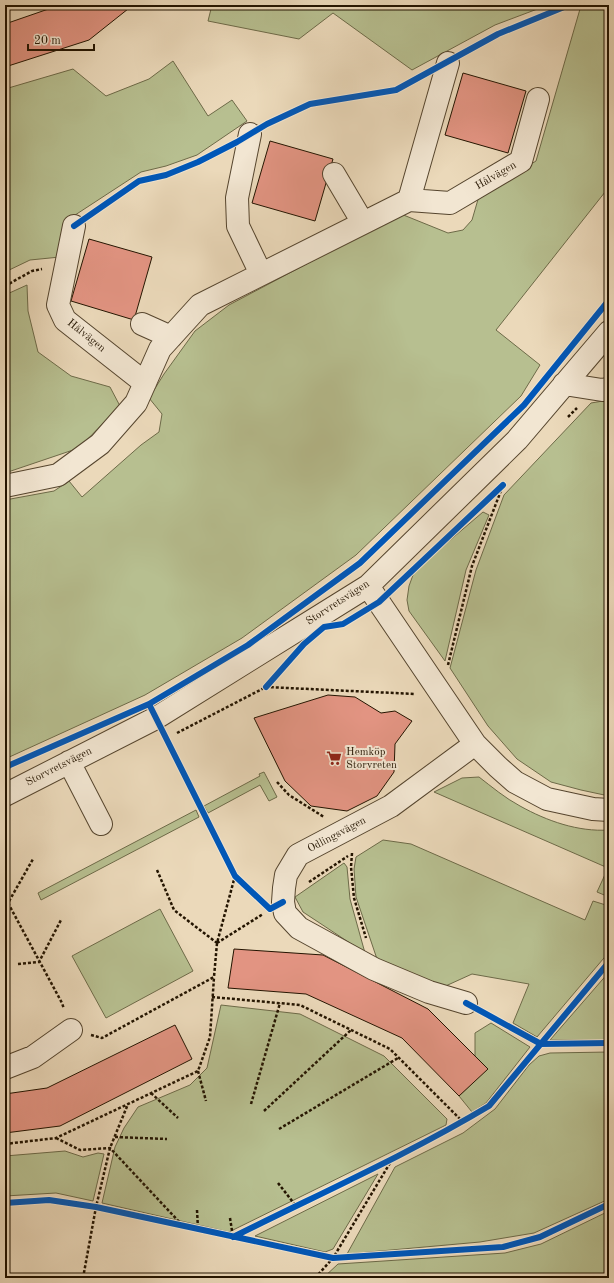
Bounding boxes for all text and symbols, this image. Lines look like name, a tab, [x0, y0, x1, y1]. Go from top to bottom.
scale bar	[28, 26, 94, 52]
text: 20 m	[34, 35, 61, 47]
street label: Hålvägen	[474, 160, 518, 192]
street label: Hålvägen	[65, 317, 107, 355]
street label: Storvretsvägen	[304, 579, 372, 627]
street label: Storvretsvägen	[24, 746, 94, 788]
place label: Hemköp Storvreten	[346, 747, 397, 771]
supermarket icon: Hemköp Storvreten	[325, 749, 343, 767]
street label: Odlingsvägen	[306, 815, 368, 855]

